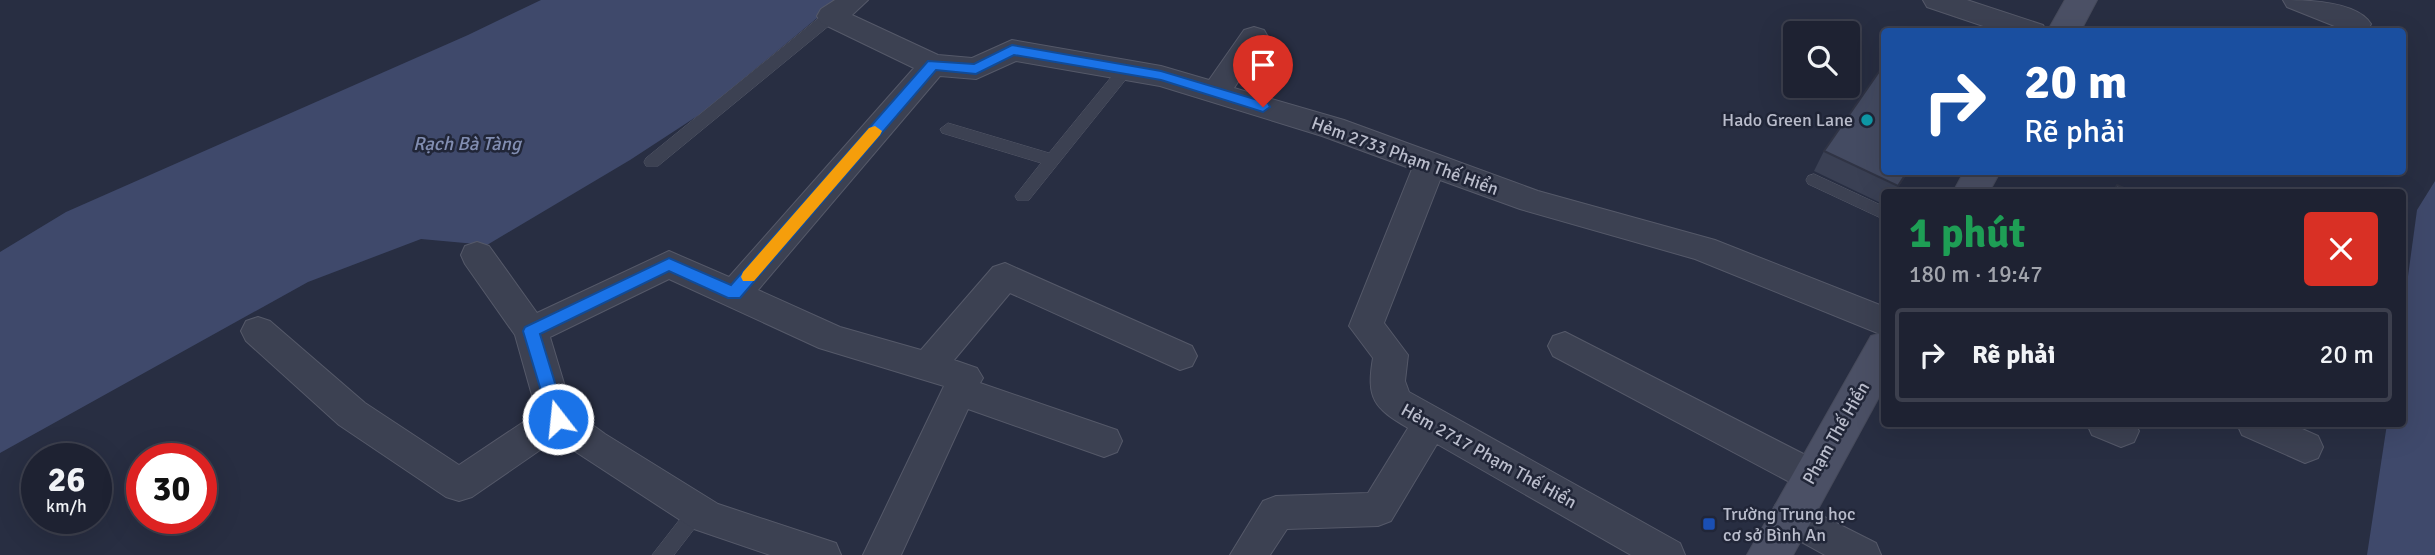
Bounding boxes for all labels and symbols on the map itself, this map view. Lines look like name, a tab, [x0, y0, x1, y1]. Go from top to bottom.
pin	[1233, 35, 1293, 107]
place label: Hado Green Lane	[1722, 109, 1853, 131]
street label: Hẻm 2733 Phạm Thế Hiển	[1309, 112, 1501, 200]
marker: Hado Green Lane	[1859, 112, 1875, 128]
water label: Rạch Bà Tàng	[413, 132, 523, 156]
street label: Phạm Thế Hiển	[1798, 378, 1874, 488]
position arrow	[521, 382, 595, 456]
street label: Hẻm 2717 Phạm Thế Hiển	[1397, 399, 1581, 513]
speed limit sign: 30	[126, 443, 217, 534]
place label: Trường Trung học cơ sở Bình An	[1723, 503, 1856, 546]
marker: Trường Trung học cơ sở Bình An	[1701, 516, 1717, 532]

